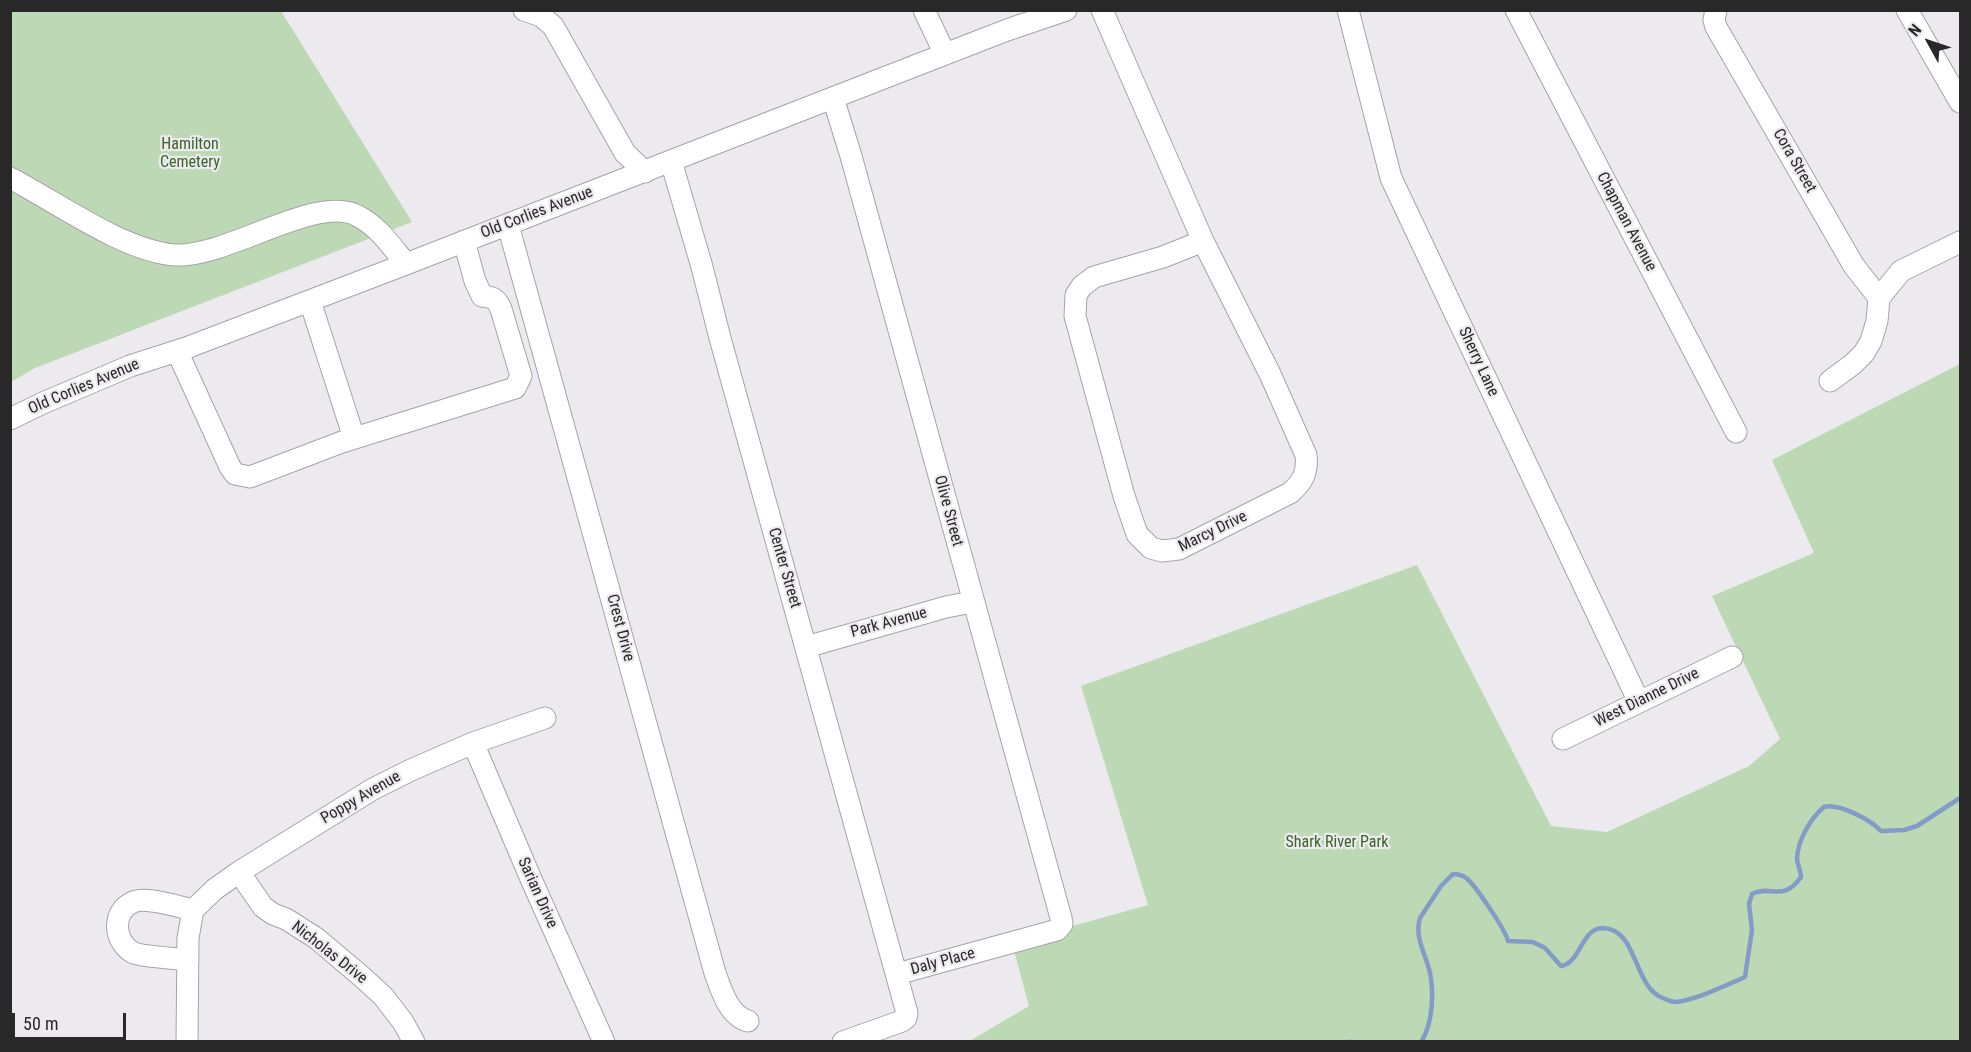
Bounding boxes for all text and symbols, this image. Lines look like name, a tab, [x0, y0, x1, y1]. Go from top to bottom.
north arrow	[1899, 12, 1959, 72]
text: N	[1904, 20, 1925, 40]
street label: Cora Street	[1768, 126, 1820, 196]
park label: Hamilton Cemetery	[160, 135, 220, 173]
street label: Chapman Avenue	[1592, 169, 1660, 275]
street label: Old Corlies Avenue	[478, 183, 596, 243]
street label: Sherry Lane	[1454, 324, 1502, 400]
street label: Old Corlies Avenue	[26, 355, 142, 419]
street label: Olive Street	[929, 474, 967, 548]
street label: Marcy Drive	[1175, 507, 1251, 557]
street label: Center Street	[763, 526, 805, 610]
street label: Crest Drive	[602, 592, 638, 664]
street label: Park Avenue	[849, 604, 929, 642]
street label: West Dianne Drive	[1591, 664, 1703, 732]
street label: Poppy Avenue	[318, 767, 404, 829]
park label: Shark River Park	[1286, 833, 1388, 853]
street label: Sarian Drive	[513, 855, 561, 931]
street label: Nicholas Drive	[287, 917, 371, 989]
street label: Daly Place	[909, 944, 977, 980]
scale bar	[15, 1001, 129, 1039]
text: 50 m	[23, 1013, 58, 1034]

